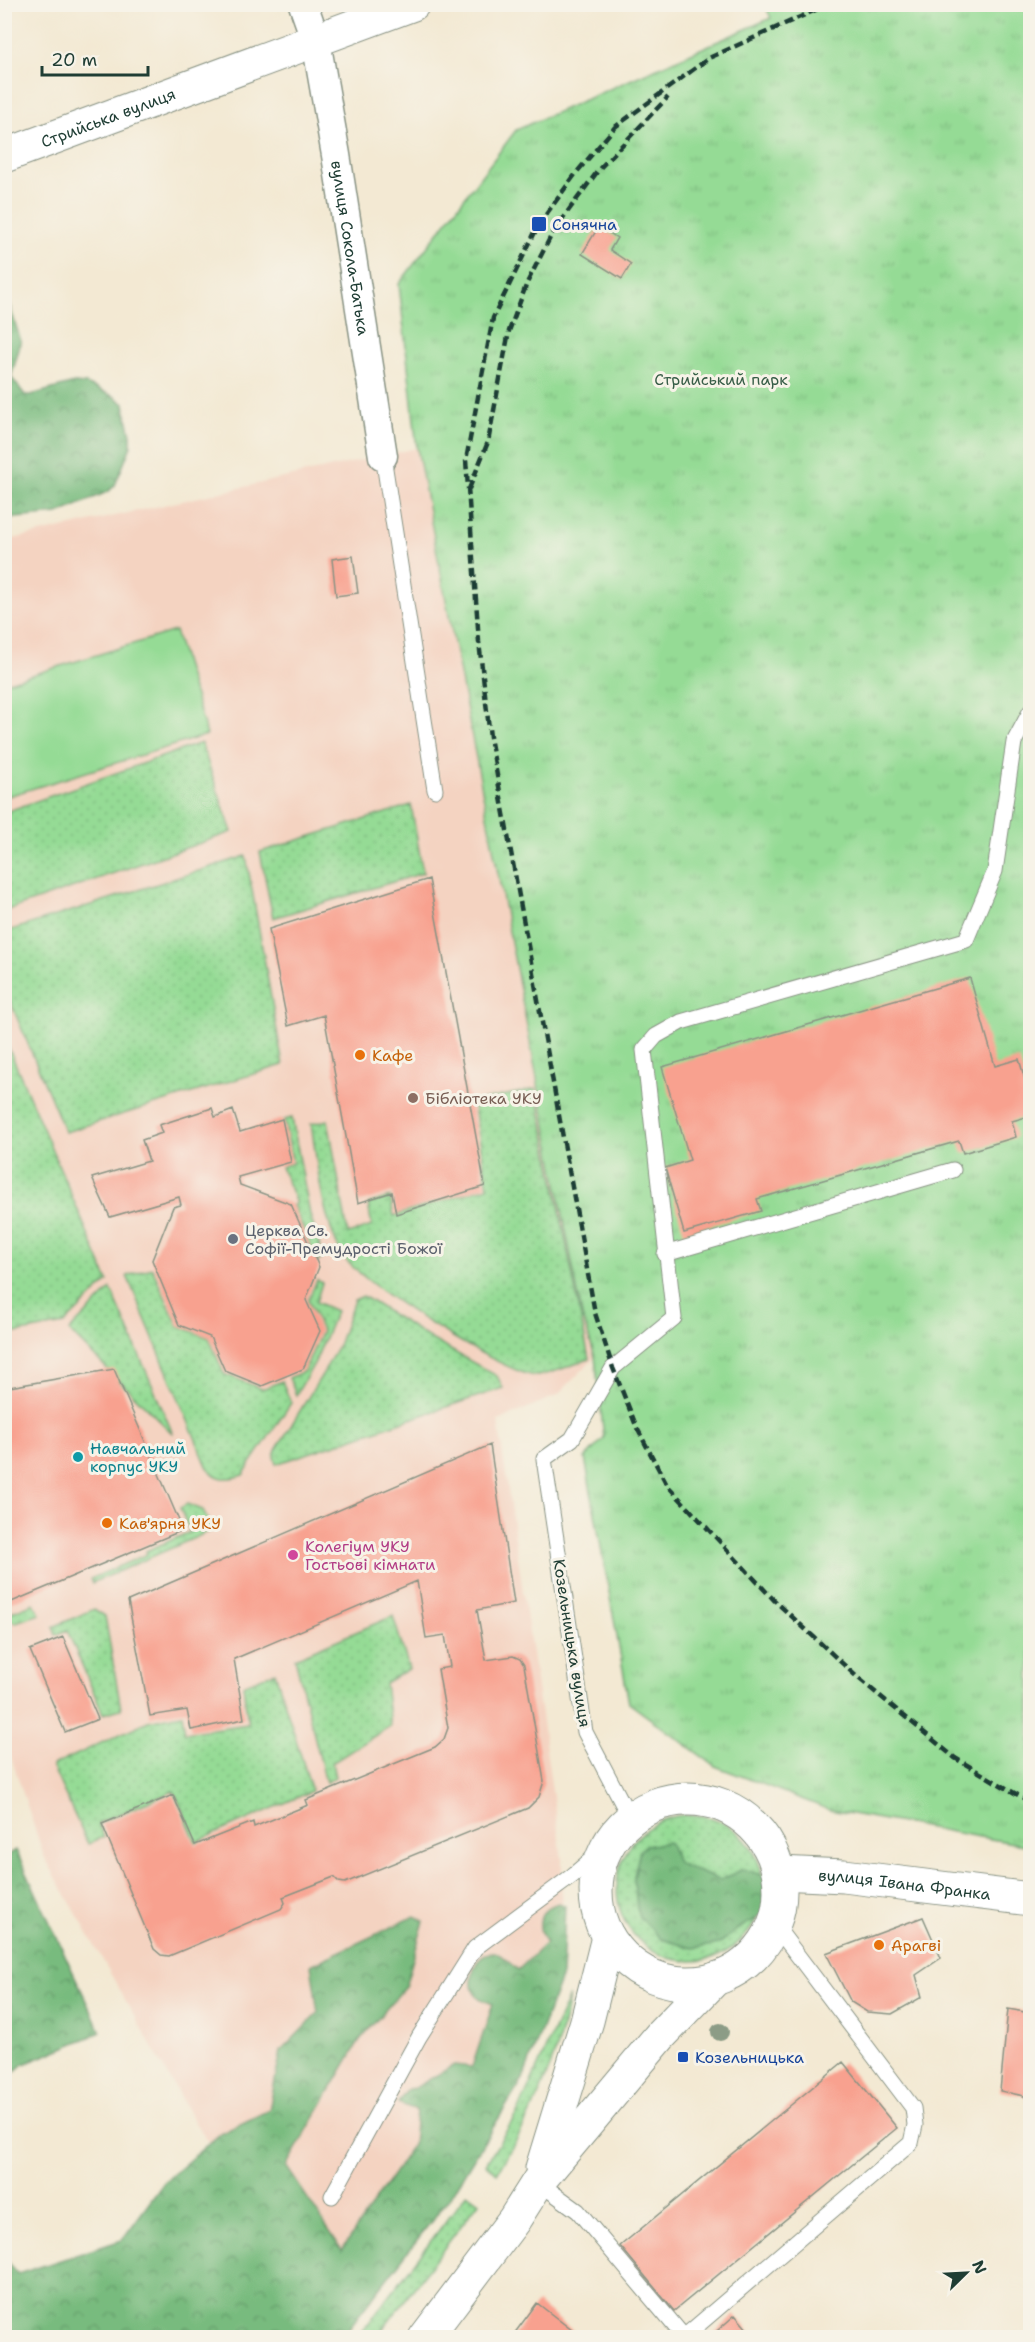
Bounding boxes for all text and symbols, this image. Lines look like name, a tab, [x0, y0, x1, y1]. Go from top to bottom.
scale bar	[42, 39, 148, 77]
text: 20 m	[51, 48, 97, 72]
street label: Стрийська вулиця	[38, 83, 178, 152]
street label: вулиця Сокола-Батька	[326, 159, 375, 337]
place label: Сонячна	[552, 214, 617, 235]
marker: Сонячна	[530, 215, 548, 233]
park label: Стрийський парк	[654, 369, 788, 390]
place label: Кафе	[372, 1045, 413, 1066]
marker: Кафе	[353, 1048, 367, 1062]
place label: Бібліотека УКУ	[425, 1088, 542, 1109]
marker: Бібліотека УКУ	[406, 1091, 420, 1105]
place label: Церква Св. Софії-Премудрості Божої	[245, 1220, 443, 1259]
marker: Церква Св. Софії-Премудрості Божої	[226, 1232, 240, 1246]
place label: Навчальний корпус УКУ	[90, 1438, 186, 1477]
marker: Навчальний корпус УКУ	[71, 1450, 85, 1464]
place label: Кав'ярня УКУ	[119, 1513, 221, 1534]
marker: Кав'ярня УКУ	[100, 1516, 114, 1530]
place label: Колегіум УКУ Гостьові кімнати	[305, 1536, 435, 1575]
marker: Колегіум УКУ Гостьові кімнати	[286, 1548, 300, 1562]
street label: Козельницька вулиця	[548, 1557, 596, 1729]
street label: вулиця Івана Франка	[818, 1864, 992, 1905]
place label: Арагві	[891, 1935, 941, 1956]
marker: Арагві	[872, 1938, 886, 1952]
place label: Козельницька	[695, 2047, 804, 2068]
marker: Козельницька	[676, 2050, 690, 2064]
north arrow	[936, 2243, 996, 2303]
text: N	[967, 2257, 991, 2277]

